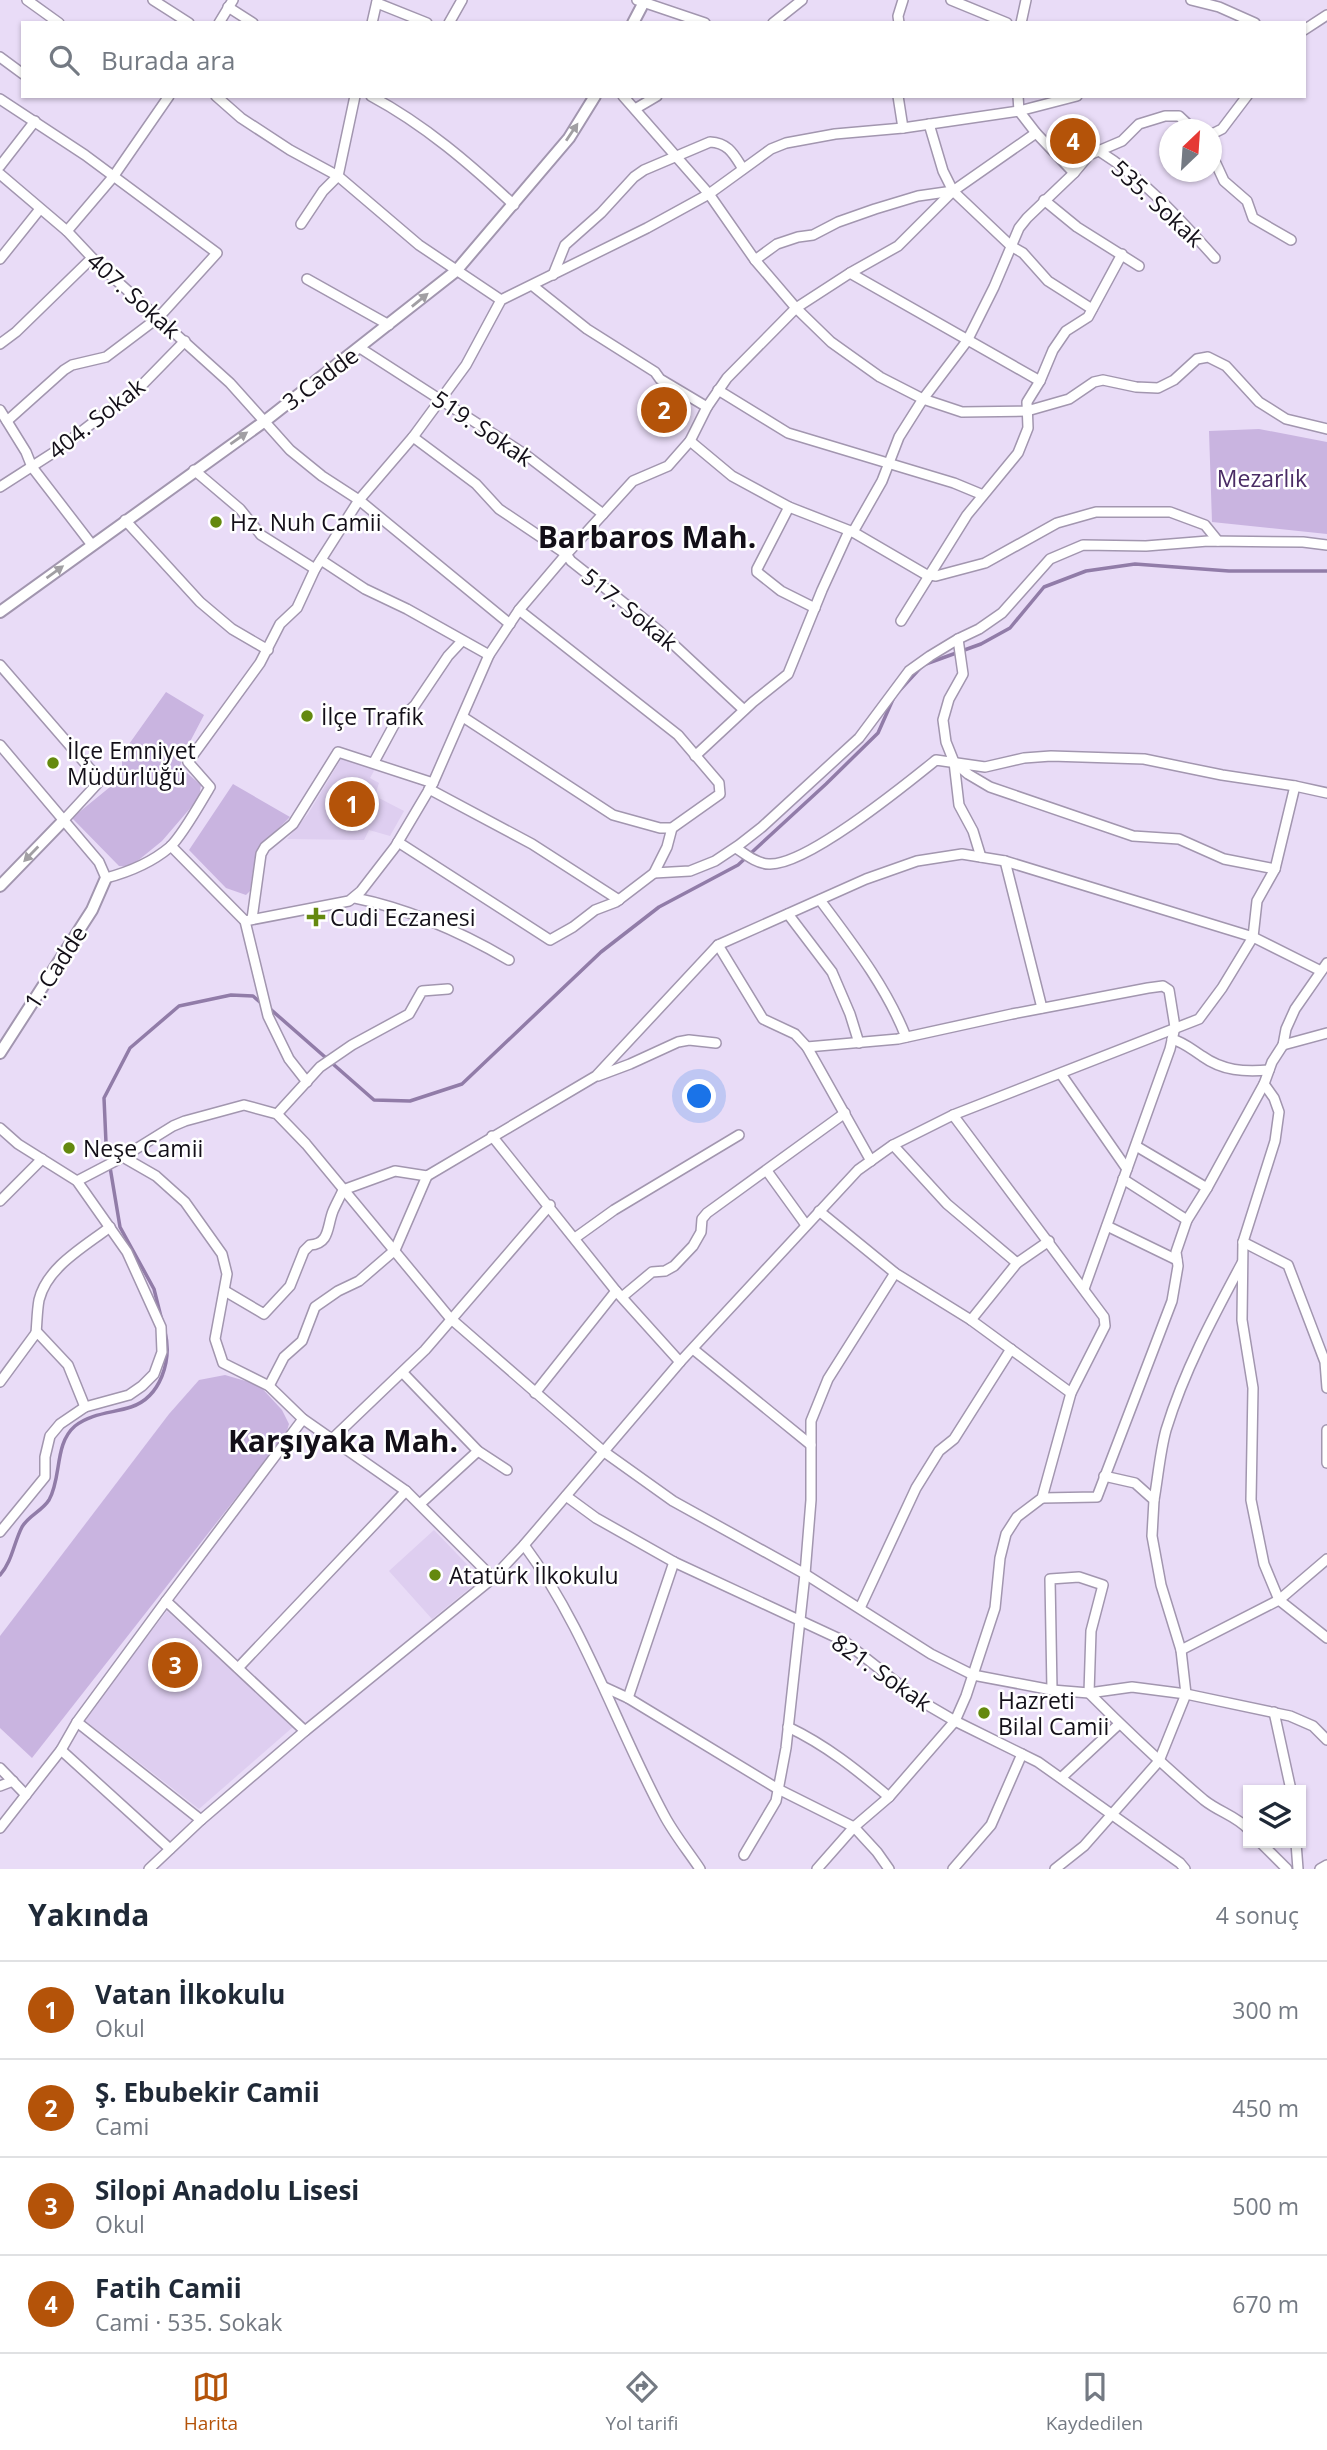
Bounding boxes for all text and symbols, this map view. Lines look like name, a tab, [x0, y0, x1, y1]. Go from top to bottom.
search box	[21, 21, 1306, 98]
icon: search	[45, 41, 83, 79]
text: Burada ara	[101, 42, 235, 78]
pin: 4	[1050, 115, 1096, 167]
north arrow	[1159, 119, 1222, 182]
one-way arrow	[565, 123, 579, 141]
street label: 535. Sokak	[1105, 152, 1211, 254]
street label: 407. Sokak	[81, 245, 187, 345]
one-way arrow	[411, 293, 428, 308]
street label: 3.Cadde	[275, 339, 365, 417]
street label: 404. Sokak	[41, 370, 151, 466]
street label: 519. Sokak	[426, 383, 540, 473]
pin: 2	[641, 384, 687, 436]
one-way arrow	[230, 431, 248, 445]
park label: Mezarlık	[1217, 462, 1307, 494]
place label: Hz. Nuh Camii	[230, 506, 381, 538]
marker: Hz. Nuh Camii	[208, 514, 224, 530]
district label: Barbaros Mah.	[538, 516, 756, 557]
street label: 517. Sokak	[575, 560, 685, 658]
one-way arrow	[46, 565, 64, 579]
place label: İlçe Trafik	[321, 700, 424, 732]
marker: İlçe Trafik	[299, 708, 315, 724]
place label: İlçe Emniyet Müdürlüğü	[67, 734, 196, 792]
marker: İlçe Emniyet Müdürlüğü	[45, 755, 61, 771]
pin: 1	[329, 778, 375, 830]
one-way arrow	[23, 845, 39, 862]
place label: Cudi Eczanesi	[330, 901, 476, 933]
marker: Cudi Eczanesi	[308, 909, 324, 925]
street label: 1. Cadde	[16, 919, 94, 1015]
your location	[682, 1079, 716, 1113]
place label: Neşe Camii	[83, 1132, 203, 1164]
marker: Neşe Camii	[61, 1140, 77, 1156]
district label: Karşıyaka Mah.	[228, 1420, 458, 1461]
place label: Atatürk İlkokulu	[449, 1559, 619, 1591]
marker: Atatürk İlkokulu	[427, 1567, 443, 1583]
street label: 821. Sokak	[826, 1626, 938, 1718]
pin: 3	[152, 1639, 198, 1691]
place label: Hazreti Bilal Camii	[998, 1684, 1109, 1742]
marker: Hazreti Bilal Camii	[976, 1705, 992, 1721]
map controls	[1243, 1785, 1306, 1848]
button: layers	[1243, 1785, 1306, 1848]
text: Yakında	[28, 1894, 149, 1935]
text: 4 sonuç	[1216, 1899, 1299, 1931]
text: Vatan İlkokulu	[95, 1976, 285, 2012]
text: 1	[44, 1994, 58, 2026]
text: 300 m	[1232, 1994, 1299, 2026]
text: Okul	[95, 2012, 145, 2044]
text: Ş. Ebubekir Camii	[95, 2074, 320, 2110]
text: 2	[44, 2092, 58, 2124]
text: 450 m	[1232, 2092, 1299, 2124]
text: Cami	[95, 2110, 149, 2142]
text: Silopi Anadolu Lisesi	[95, 2172, 359, 2208]
text: 3	[44, 2190, 58, 2222]
text: 500 m	[1232, 2190, 1299, 2222]
text: Okul	[95, 2208, 145, 2240]
text: Fatih Camii	[95, 2270, 242, 2306]
text: 4	[44, 2288, 58, 2320]
text: 670 m	[1232, 2288, 1299, 2320]
text: Cami · 535. Sokak	[95, 2306, 282, 2338]
tab: Harita	[184, 2368, 238, 2436]
tab: Yol tarifi	[606, 2368, 678, 2436]
tab: Kaydedilen	[1046, 2368, 1143, 2436]

